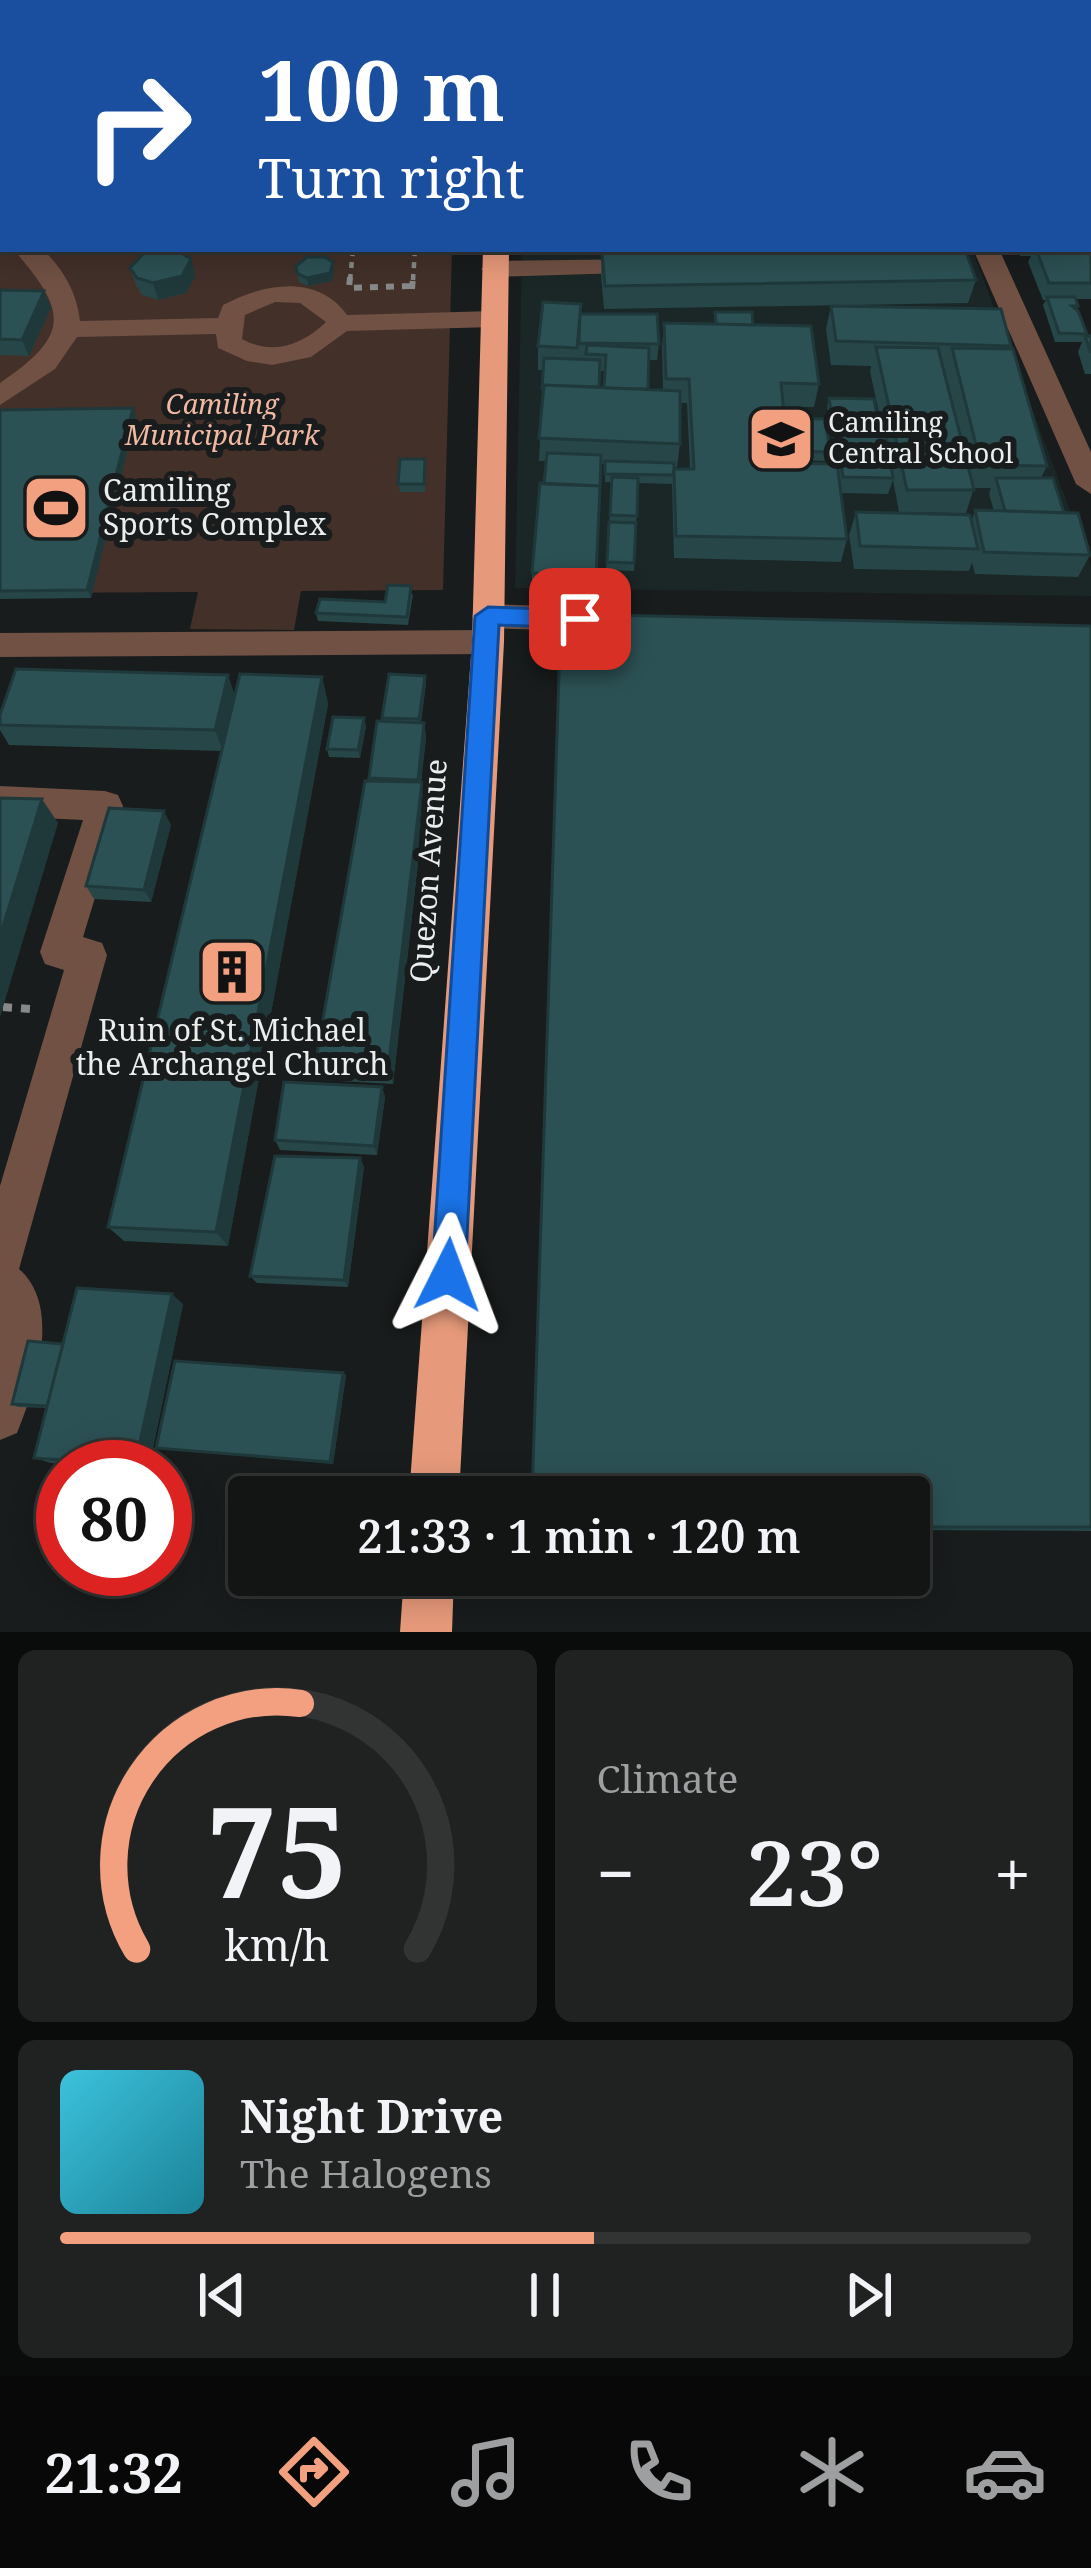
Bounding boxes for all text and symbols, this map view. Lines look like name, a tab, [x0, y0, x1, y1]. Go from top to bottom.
text: 100 m	[258, 31, 505, 146]
icon: right	[60, 48, 216, 204]
text: Turn right	[258, 140, 525, 214]
park label: Camiling Municipal Park	[124, 385, 321, 453]
place label: Camiling Central School	[828, 403, 1014, 471]
school or university icon: Camiling Central School	[746, 404, 816, 474]
place label: Camiling Sports Complex	[103, 469, 327, 544]
sports icon: Camiling Sports Complex	[21, 473, 91, 543]
pin	[529, 568, 631, 670]
icon: arrive	[547, 586, 613, 652]
street label: Quezon Avenue	[399, 758, 456, 984]
building icon: Ruin of St. Michael the Archangel Church	[197, 937, 267, 1007]
place label: Ruin of St. Michael the Archangel Church	[76, 1009, 388, 1084]
position arrow	[385, 1212, 511, 1338]
speed limit sign: 80	[36, 1440, 192, 1596]
text: 21:33 · 1 min · 120 m	[357, 1505, 801, 1566]
text: Climate	[597, 1751, 738, 1804]
text: 75	[207, 1765, 348, 1935]
text: 23°	[746, 1810, 883, 1932]
text: −	[597, 1827, 635, 1917]
text: +	[994, 1827, 1031, 1917]
text: km/h	[225, 1915, 330, 1974]
text: Night Drive	[240, 2085, 503, 2146]
text: The Halogens	[240, 2146, 492, 2199]
icon: previous	[189, 2262, 255, 2328]
icon: pause	[512, 2262, 578, 2328]
icon: next	[836, 2262, 902, 2328]
icon: directions	[272, 2430, 356, 2514]
icon: music	[444, 2430, 528, 2514]
icon: phone	[617, 2430, 701, 2514]
icon: climate	[790, 2430, 874, 2514]
icon: car	[963, 2430, 1047, 2514]
text: 21:32	[44, 2435, 183, 2509]

